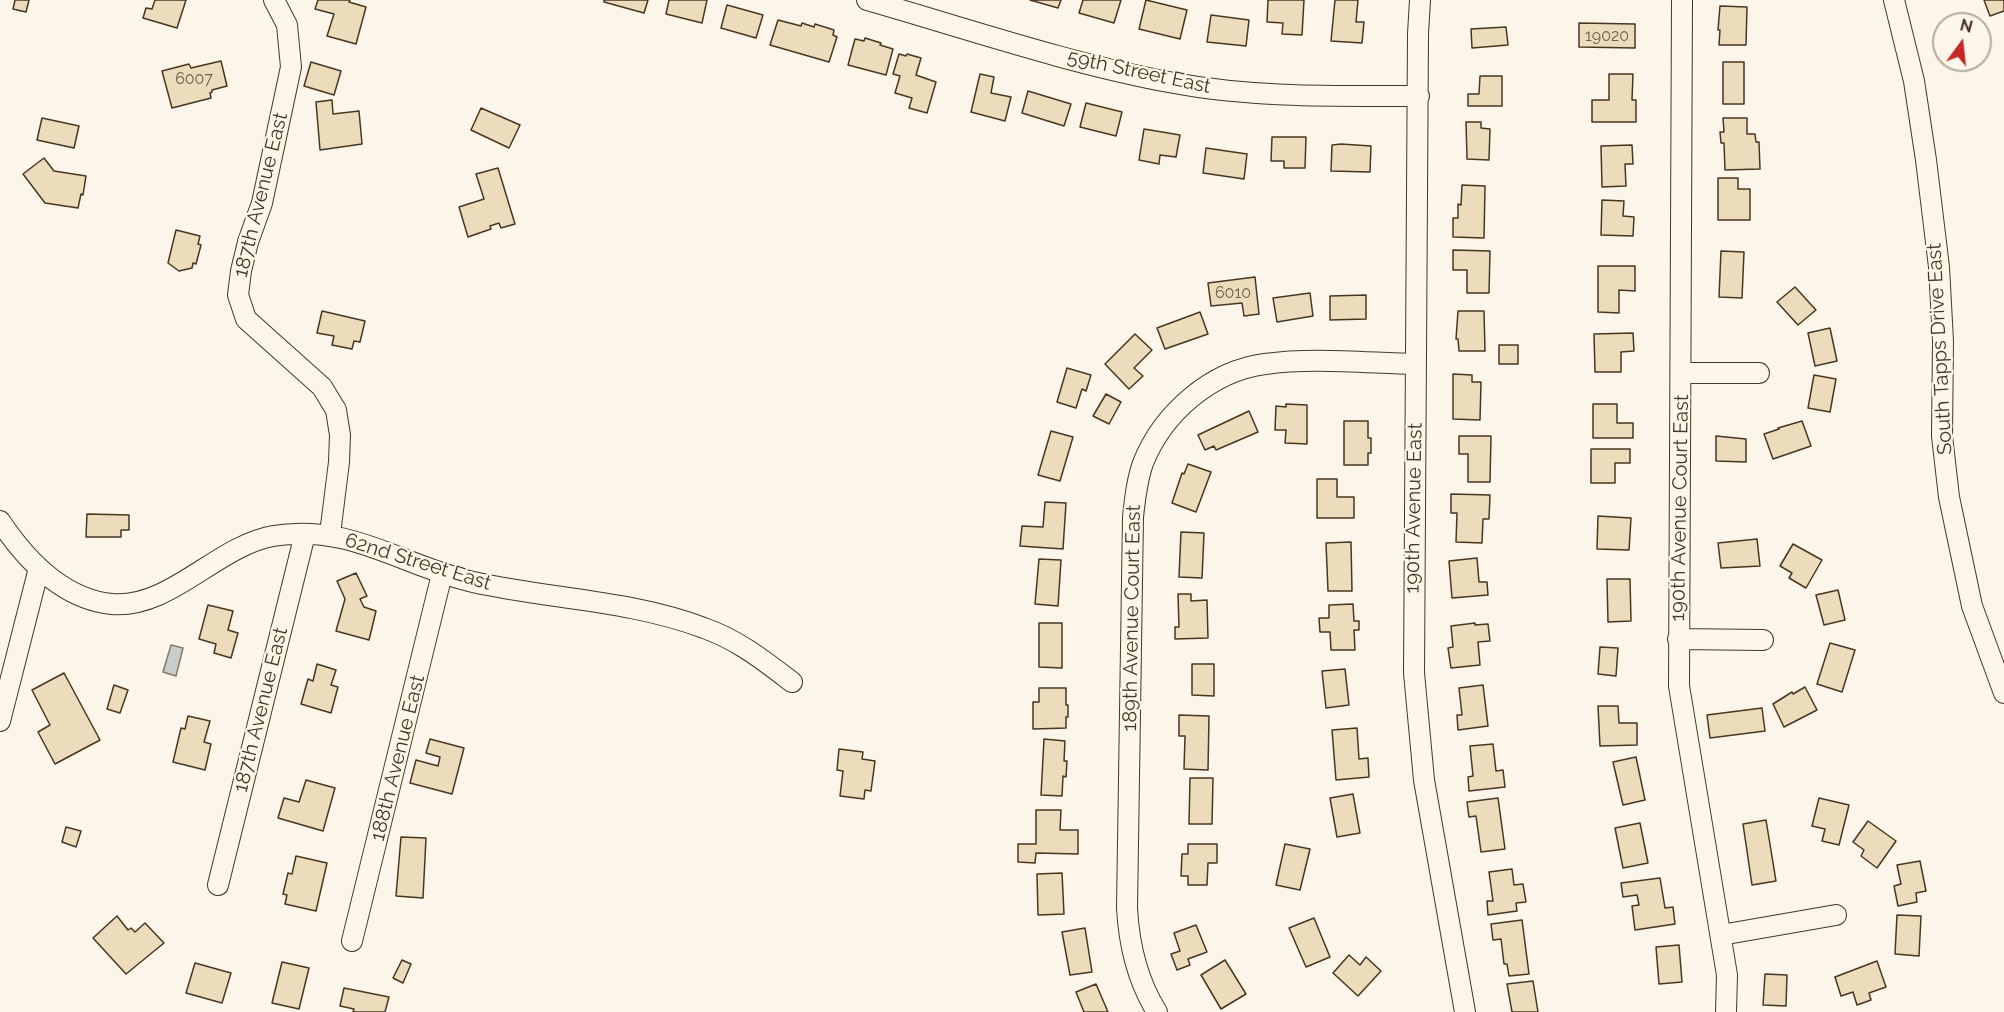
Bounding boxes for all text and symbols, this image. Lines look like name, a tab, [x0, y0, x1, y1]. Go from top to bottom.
north arrow	[1932, 12, 1992, 72]
text: N	[1958, 15, 1975, 37]
house number: 19020	[1585, 26, 1629, 46]
street label: 59th Street East	[1065, 45, 1213, 99]
house number: 6007	[175, 69, 213, 89]
street label: 187th Avenue East	[229, 110, 293, 280]
street label: South Tapps Drive East	[1922, 243, 1958, 455]
house number: 6010	[1215, 283, 1251, 303]
street label: 190th Avenue Court East	[1666, 394, 1694, 622]
street label: 190th Avenue East	[1401, 422, 1427, 594]
street label: 189th Avenue Court East	[1118, 505, 1146, 731]
street label: 62nd Street East	[342, 528, 494, 596]
street label: 187th Avenue East	[229, 625, 293, 795]
street label: 188th Avenue East	[366, 672, 430, 844]

